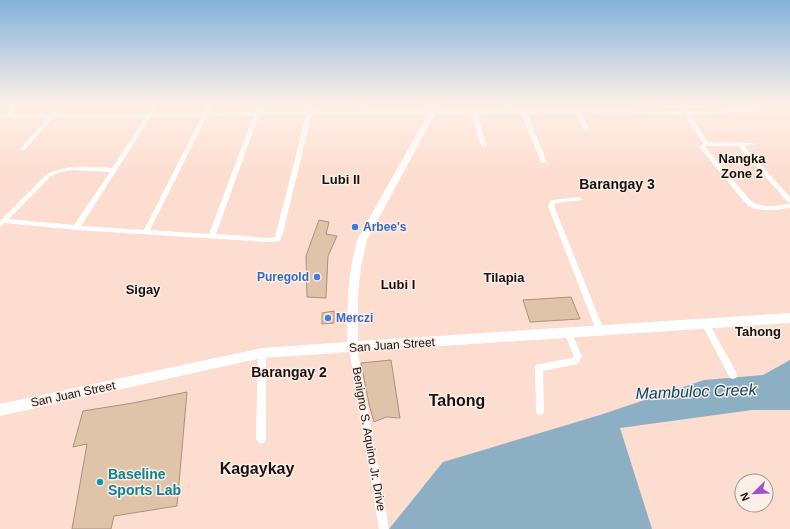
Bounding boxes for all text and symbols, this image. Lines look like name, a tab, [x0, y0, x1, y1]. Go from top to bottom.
district label: Nangka Zone 2	[719, 151, 766, 181]
district label: Lubi II	[322, 172, 360, 187]
district label: Barangay 3	[579, 176, 655, 192]
place label: Arbee's	[363, 220, 407, 234]
marker: Arbee's	[350, 222, 360, 232]
place label: Puregold	[257, 270, 309, 284]
district label: Tilapia	[484, 270, 525, 285]
marker: Puregold	[312, 272, 322, 282]
district label: Lubi I	[381, 277, 415, 292]
district label: Sigay	[126, 282, 161, 297]
place label: Merczi	[336, 311, 373, 325]
marker: Merczi	[323, 313, 333, 323]
district label: Tahong	[735, 324, 781, 339]
street label: San Juan Street	[349, 335, 436, 355]
district label: Barangay 2	[251, 364, 327, 380]
street label: Benigno S. Aquino Jr. Drive	[349, 366, 389, 512]
street label: San Juan Street	[29, 378, 117, 410]
water label: Mambuloc Creek	[635, 381, 758, 402]
district label: Tahong	[429, 392, 485, 409]
district label: Kagaykay	[220, 460, 294, 477]
place label: Baseline Sports Lab	[108, 466, 181, 498]
north arrow	[734, 473, 774, 513]
marker: Baseline Sports Lab	[95, 477, 105, 487]
text: N	[738, 491, 752, 503]

